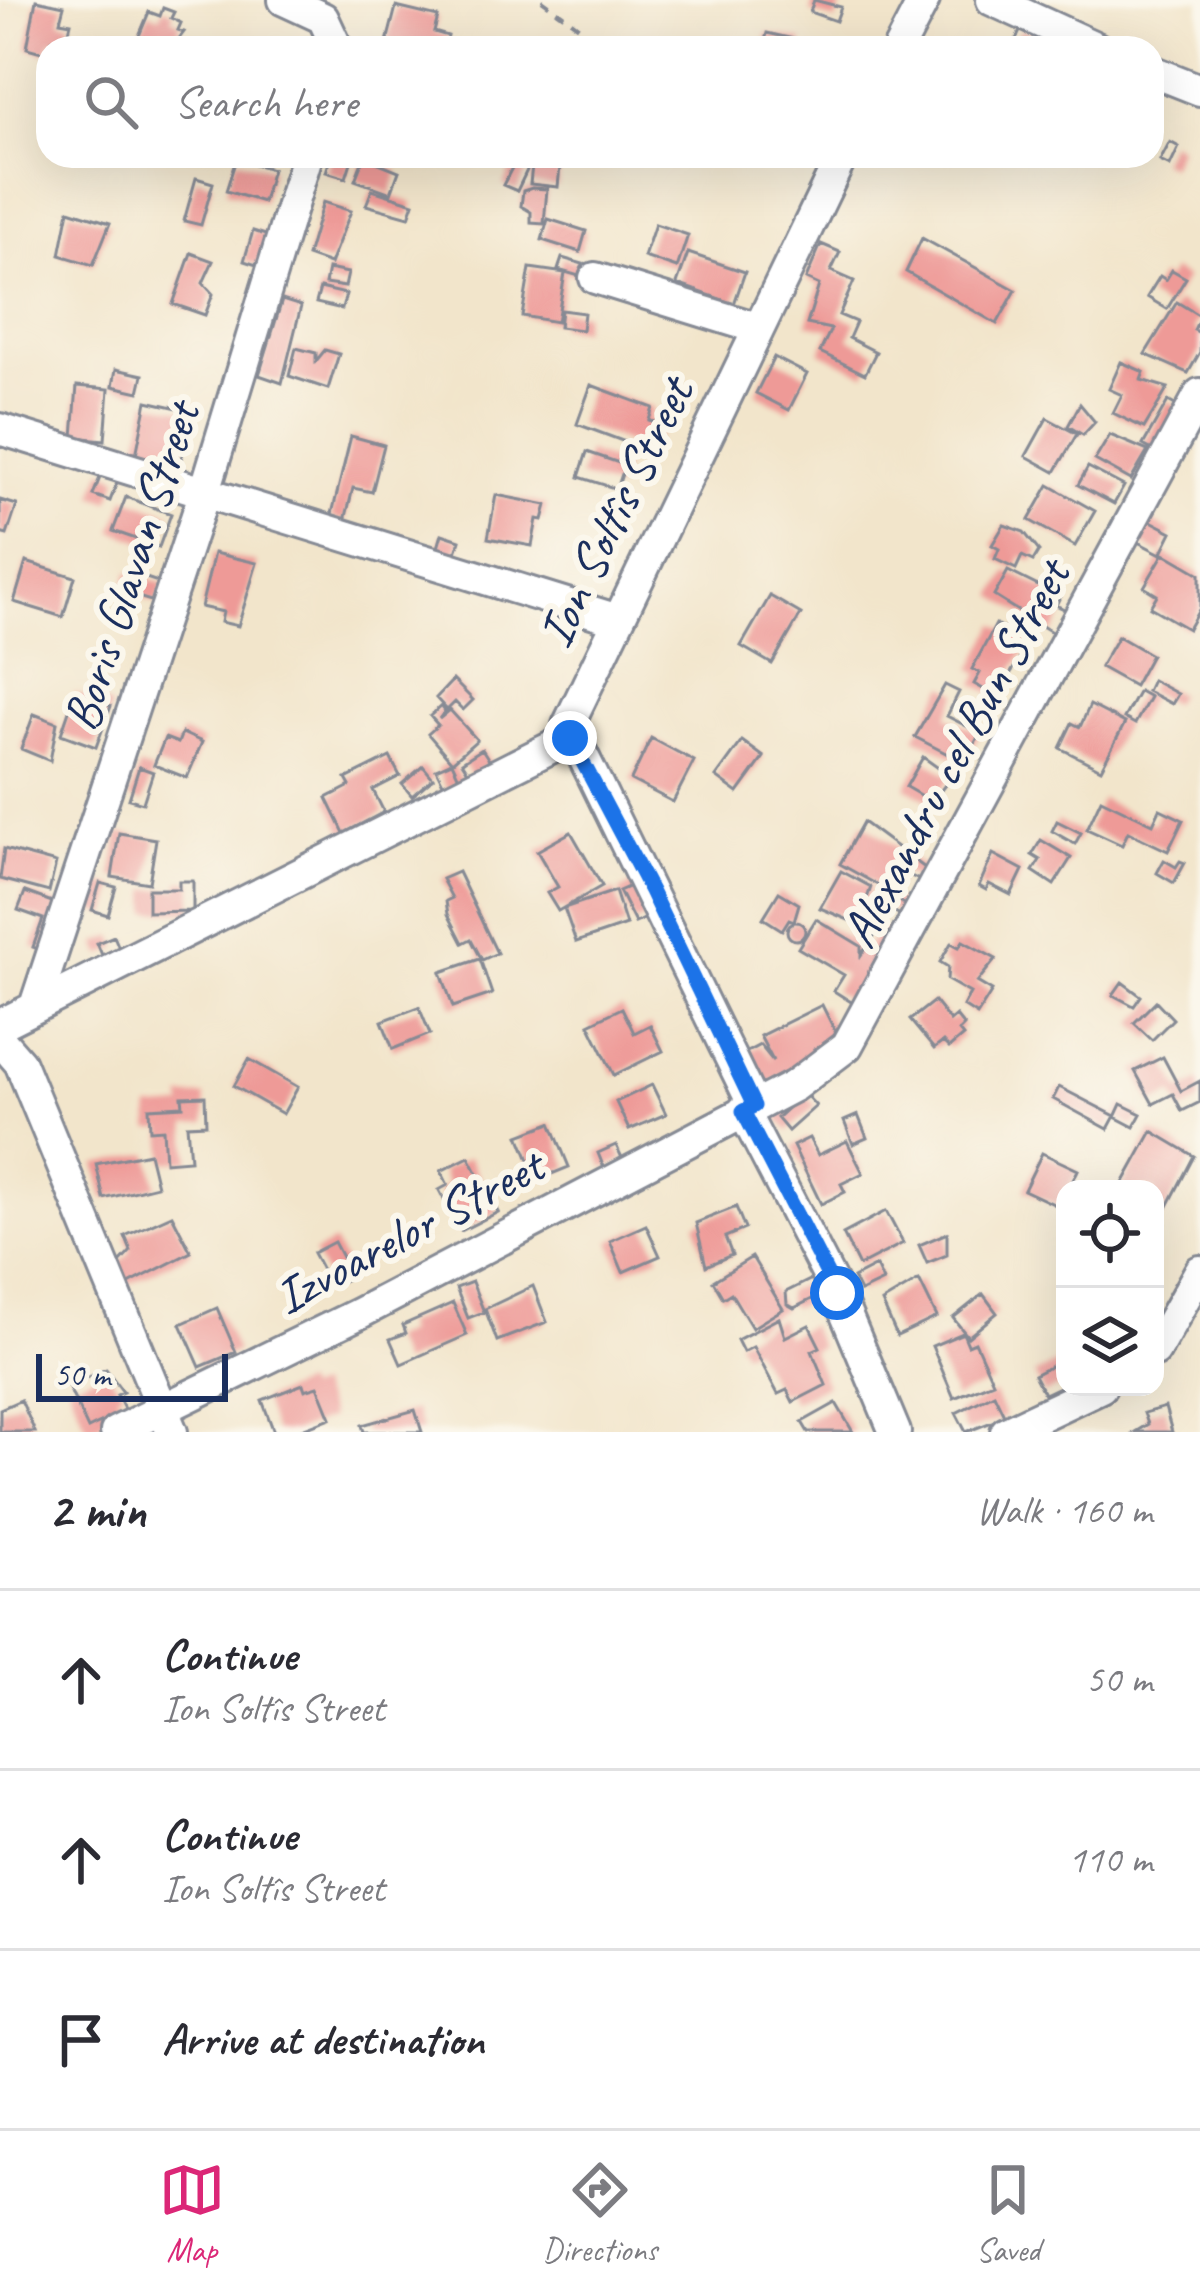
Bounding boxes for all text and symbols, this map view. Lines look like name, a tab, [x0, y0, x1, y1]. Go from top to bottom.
search box	[36, 36, 1164, 168]
icon: search	[78, 69, 144, 135]
text: Search here	[174, 74, 357, 131]
street label: Ion Soltîs Street	[522, 363, 710, 657]
street label: Boris Glavan Street	[48, 389, 216, 738]
street label: Alexandru cel Bun Street	[826, 544, 1086, 958]
route end	[543, 711, 597, 765]
street label: Izvoarelor Street	[263, 1131, 558, 1328]
map controls	[1056, 1180, 1164, 1396]
button: locate	[1056, 1180, 1164, 1288]
route start	[810, 1266, 864, 1320]
button: layers	[1056, 1288, 1164, 1396]
scale bar	[36, 1348, 228, 1401]
text: 50 m	[54, 1354, 110, 1396]
text: 2 min	[48, 1478, 146, 1542]
text: Walk · 160 m	[976, 1486, 1152, 1535]
text: Continue	[162, 1627, 296, 1684]
icon: ahead	[48, 1647, 114, 1713]
text: 50 m	[1086, 1655, 1152, 1704]
text: Ion Soltîs Street	[162, 1684, 384, 1733]
text: Continue	[162, 1807, 296, 1864]
icon: ahead	[48, 1827, 114, 1893]
text: 110 m	[1068, 1835, 1152, 1884]
text: Ion Soltîs Street	[162, 1864, 384, 1913]
icon: arrive	[48, 2007, 114, 2073]
text: Arrive at destination	[162, 2011, 484, 2068]
tab: Map	[159, 2157, 225, 2271]
tab: Directions	[543, 2157, 657, 2271]
tab: Saved	[975, 2157, 1041, 2271]

